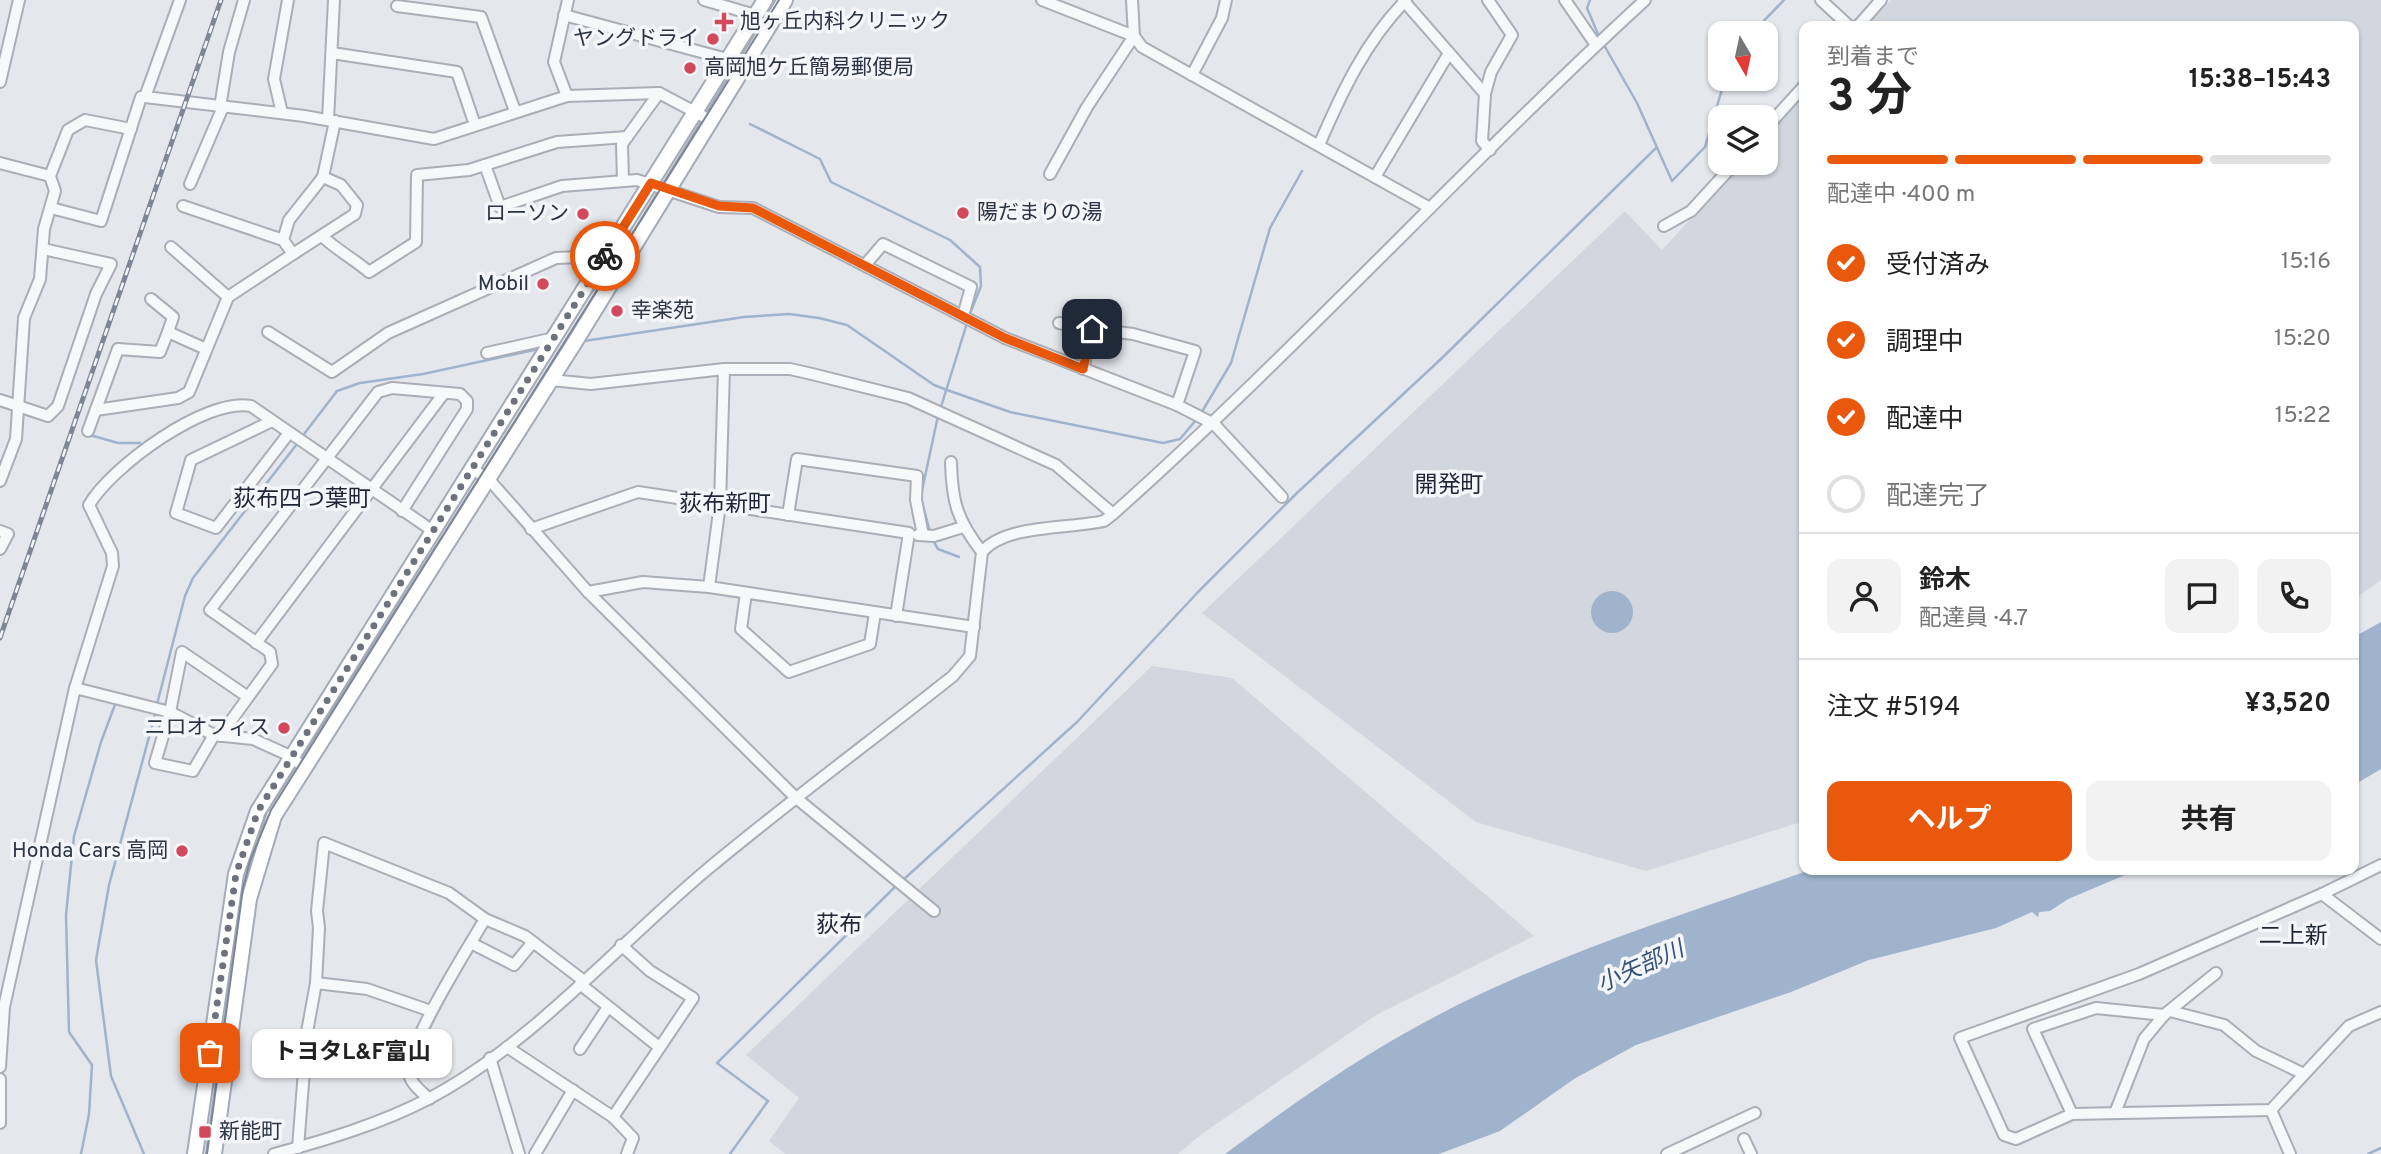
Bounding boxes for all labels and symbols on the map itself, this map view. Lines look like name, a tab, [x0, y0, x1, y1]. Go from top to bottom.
place label: 旭ヶ丘内科クリニック	[740, 9, 950, 36]
marker: 旭ヶ丘内科クリニック	[714, 12, 734, 32]
north arrow	[1708, 21, 1778, 91]
place label: ヤングドライ	[573, 26, 699, 53]
marker: ヤングドライ	[705, 31, 721, 47]
place label: 高岡旭ケ丘簡易郵便局	[704, 55, 914, 82]
marker: 高岡旭ケ丘簡易郵便局	[682, 60, 698, 76]
place label: 陽だまりの湯	[977, 200, 1103, 227]
place label: ローソン	[485, 201, 569, 228]
marker: 陽だまりの湯	[955, 205, 971, 221]
marker: ローソン	[575, 206, 591, 222]
courier	[570, 221, 640, 291]
place label: Mobil	[478, 271, 529, 298]
marker: Mobil	[535, 276, 551, 292]
place label: 幸楽苑	[631, 298, 694, 325]
pin	[1062, 299, 1122, 359]
marker: 幸楽苑	[609, 303, 625, 319]
district label: 開発町	[1415, 472, 1484, 501]
district label: 荻布四つ葉町	[233, 486, 371, 515]
district label: 荻布新町	[679, 491, 771, 520]
place label: ニロオフィス	[144, 715, 270, 742]
marker: ニロオフィス	[276, 720, 292, 736]
place label: Honda Cars 高岡	[12, 838, 168, 865]
marker: Honda Cars 高岡	[174, 843, 190, 859]
district label: 荻布	[816, 912, 862, 941]
district label: 二上新	[2259, 923, 2328, 952]
water label: 小矢部川	[1593, 935, 1692, 1000]
pin	[180, 1023, 240, 1083]
callout: トヨタL&F富山	[252, 1028, 452, 1078]
place label: 新能町	[219, 1119, 282, 1146]
marker: 新能町	[197, 1124, 213, 1140]

